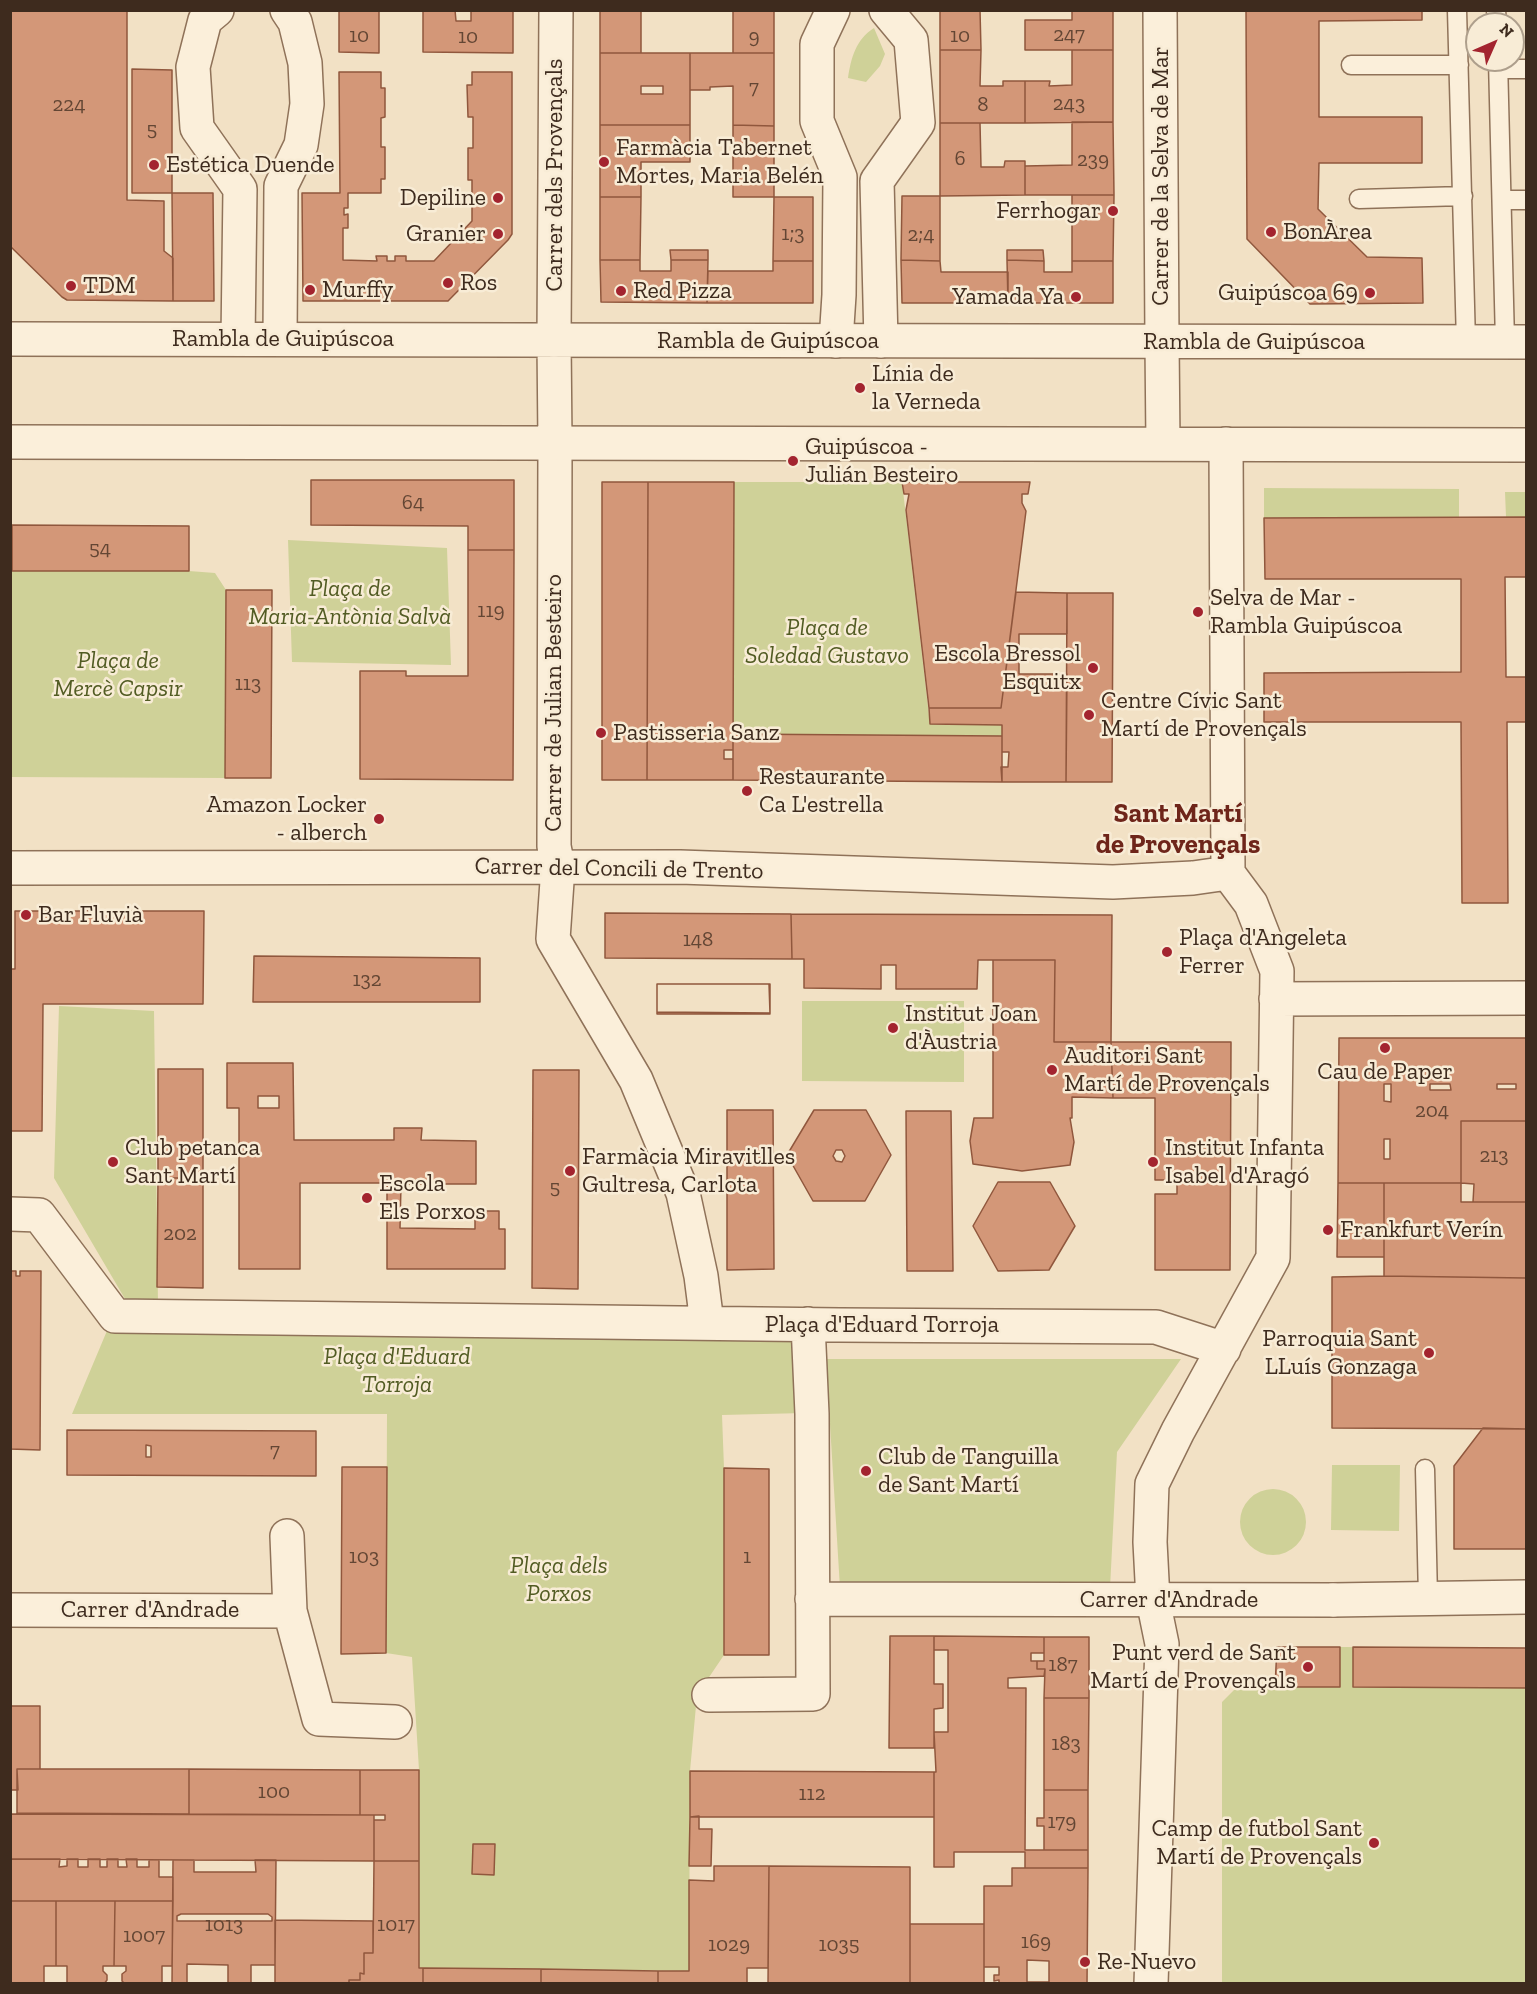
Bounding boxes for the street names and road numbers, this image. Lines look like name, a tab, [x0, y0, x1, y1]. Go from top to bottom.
street label: Carrer de la Selva de Mar	[1147, 46, 1175, 306]
street label: Carrer dels Provençals	[541, 58, 569, 292]
street label: Rambla de Guipúscoa	[172, 325, 394, 353]
street label: Rambla de Guipúscoa	[657, 327, 879, 355]
street label: Rambla de Guipúscoa	[1143, 328, 1365, 356]
street label: Carrer de Julian Besteiro	[540, 574, 568, 832]
street label: Carrer del Concili de Trento	[474, 852, 764, 886]
street label: Plaça d'Eduard Torroja	[765, 1311, 999, 1339]
street label: Carrer d'Andrade	[1080, 1586, 1258, 1614]
street label: Carrer d'Andrade	[61, 1596, 239, 1624]

